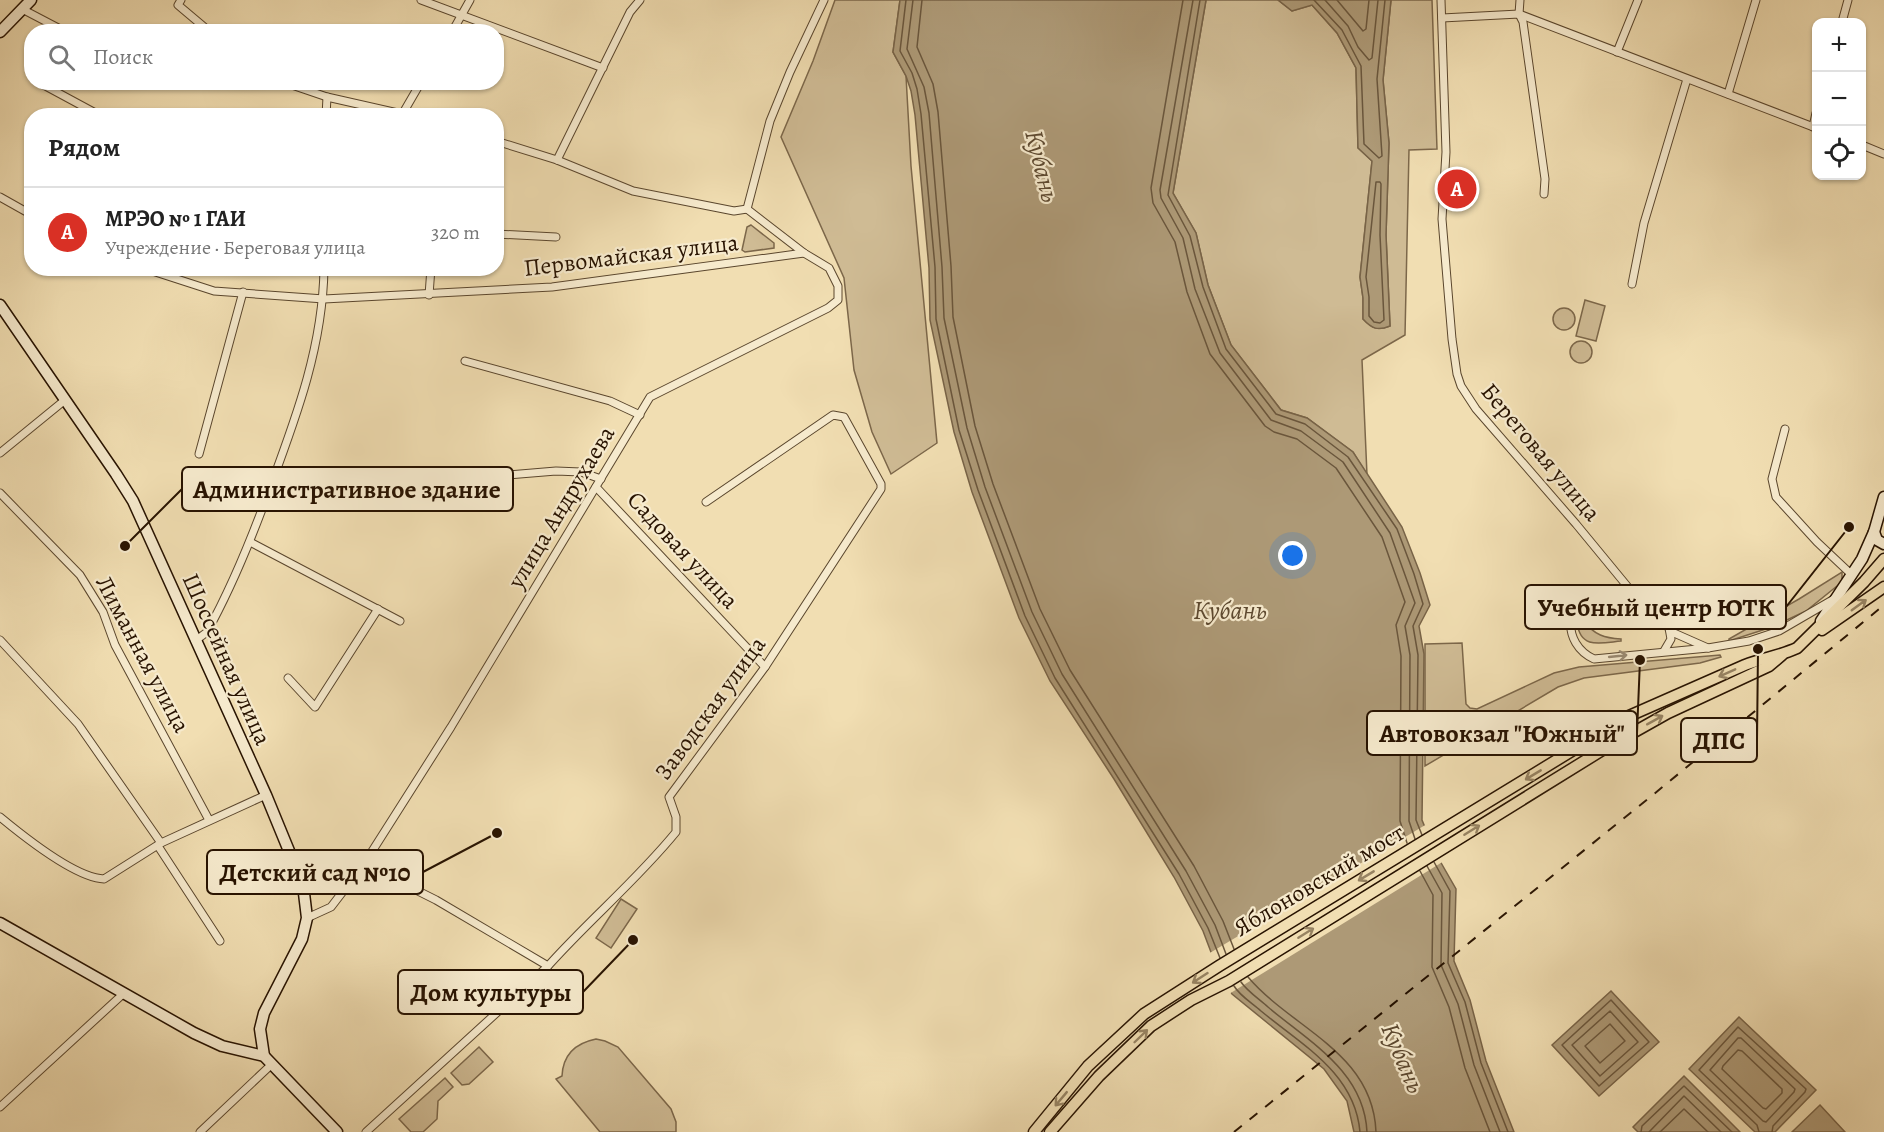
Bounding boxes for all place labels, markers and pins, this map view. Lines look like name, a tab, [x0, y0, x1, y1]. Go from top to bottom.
pin: A	[1438, 166, 1476, 212]
callout: Административное здание	[182, 467, 513, 511]
callout: Учебный центр ЮТК	[1525, 585, 1786, 629]
callout: Автовокзал "Южный"	[1367, 711, 1637, 755]
callout: ДПС	[1681, 718, 1757, 762]
callout: Детский сад №10	[207, 850, 423, 894]
callout: Дом культуры	[398, 970, 583, 1014]

